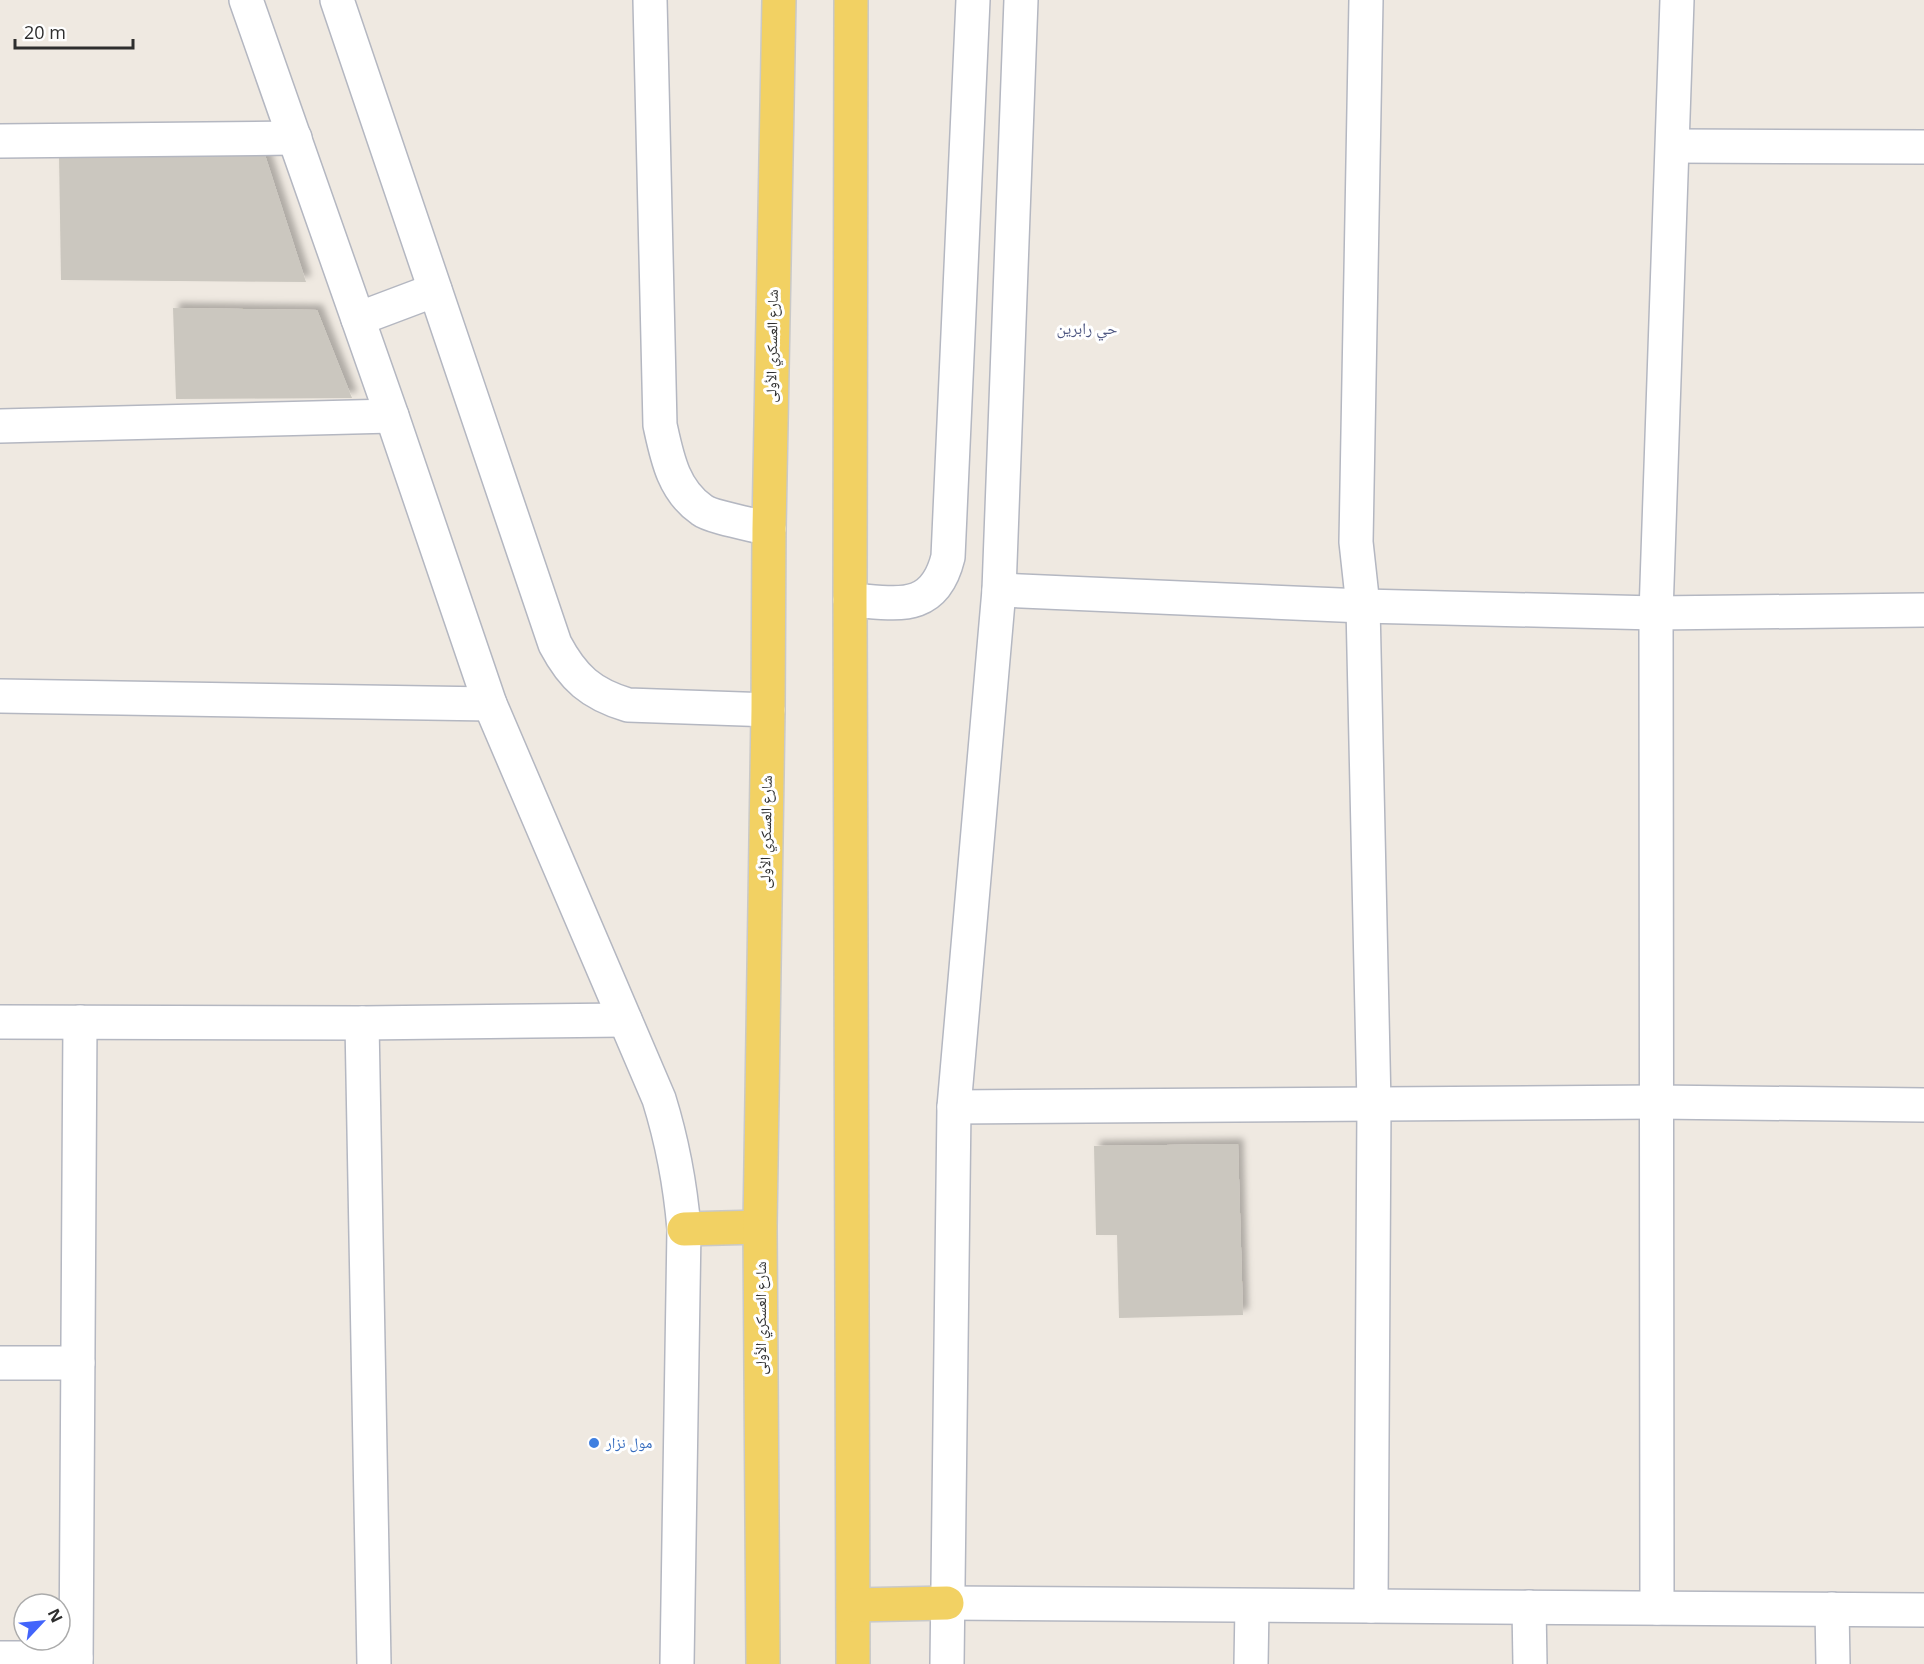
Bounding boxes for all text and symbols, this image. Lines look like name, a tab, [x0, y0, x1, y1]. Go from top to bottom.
scale bar	[15, 12, 134, 50]
text: 20 m	[24, 20, 66, 44]
street label: شارع العسكري الأولى	[760, 289, 785, 403]
district label: حي رابرين	[1056, 317, 1118, 341]
street label: شارع العسكري الأولى	[754, 775, 779, 889]
street label: شارع العسكري الأولى	[750, 1261, 773, 1375]
place label: مول نزار	[605, 1432, 652, 1453]
marker: مول نزار	[587, 1436, 601, 1450]
north arrow	[12, 1592, 72, 1652]
text: N	[43, 1605, 68, 1626]

